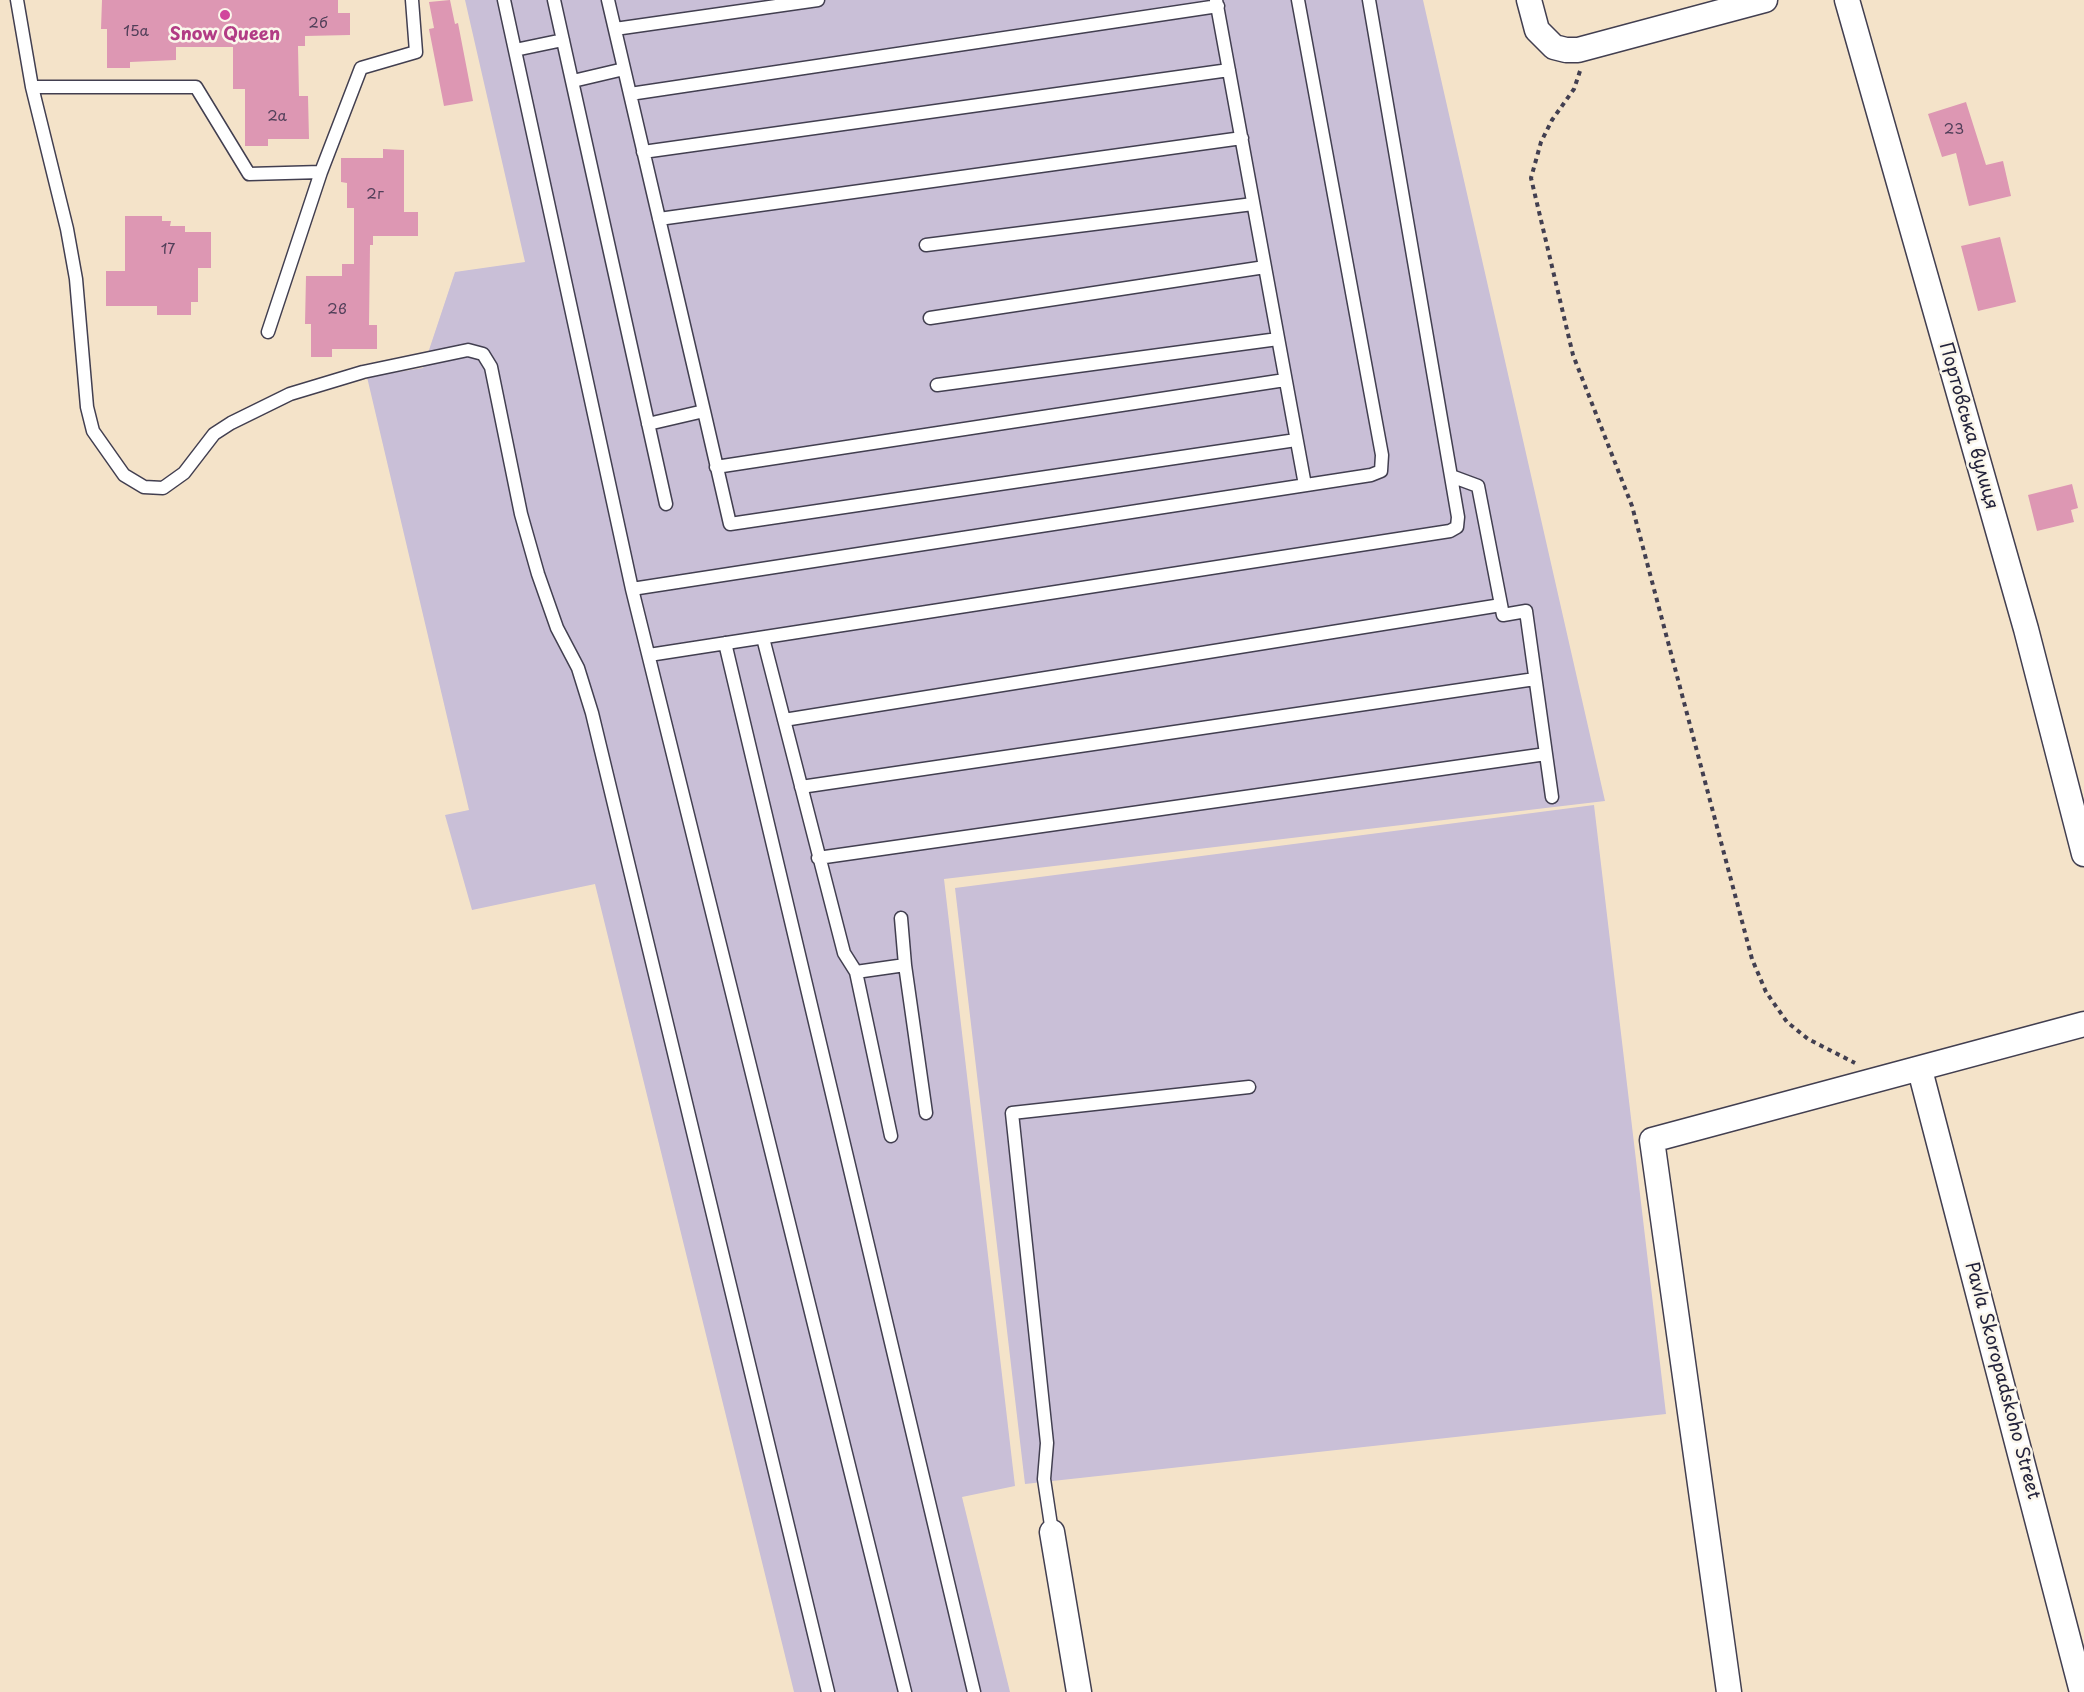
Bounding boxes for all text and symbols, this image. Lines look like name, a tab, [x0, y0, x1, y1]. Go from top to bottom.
marker: Snow Queen	[218, 8, 232, 22]
house number: 2б	[308, 15, 328, 33]
house number: 15а	[123, 23, 149, 41]
place label: Snow Queen	[170, 24, 280, 46]
house number: 2а	[267, 108, 287, 126]
house number: 23	[1944, 121, 1964, 139]
house number: 2г	[366, 186, 384, 204]
house number: 17	[161, 241, 175, 259]
house number: 2в	[327, 301, 347, 319]
street label: Портовська вулиця	[1934, 340, 2002, 512]
street label: Pavla Skoropadskoho Street	[1960, 1260, 2044, 1502]

